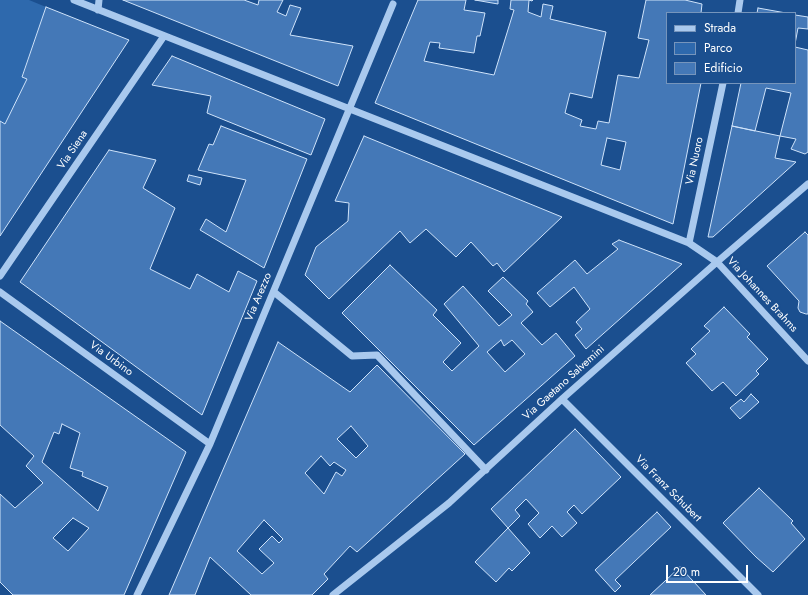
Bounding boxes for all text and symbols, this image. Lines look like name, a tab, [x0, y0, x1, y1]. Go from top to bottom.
legend	[666, 12, 796, 84]
text: Strada	[704, 19, 736, 37]
text: Parco	[704, 39, 732, 57]
text: Edificio	[704, 59, 743, 77]
street label: Via Siena	[55, 128, 91, 172]
street label: Via Nuoro	[683, 136, 707, 186]
street label: Via Johannes Brahms	[724, 255, 800, 335]
street label: Via Arezzo	[243, 271, 275, 323]
street label: Via Urbino	[87, 339, 135, 379]
street label: Via Gaetano Salvemini	[520, 343, 608, 423]
street label: Via Franz Schubert	[632, 453, 704, 525]
scale bar	[668, 557, 750, 583]
text: 20 m	[673, 563, 700, 581]

